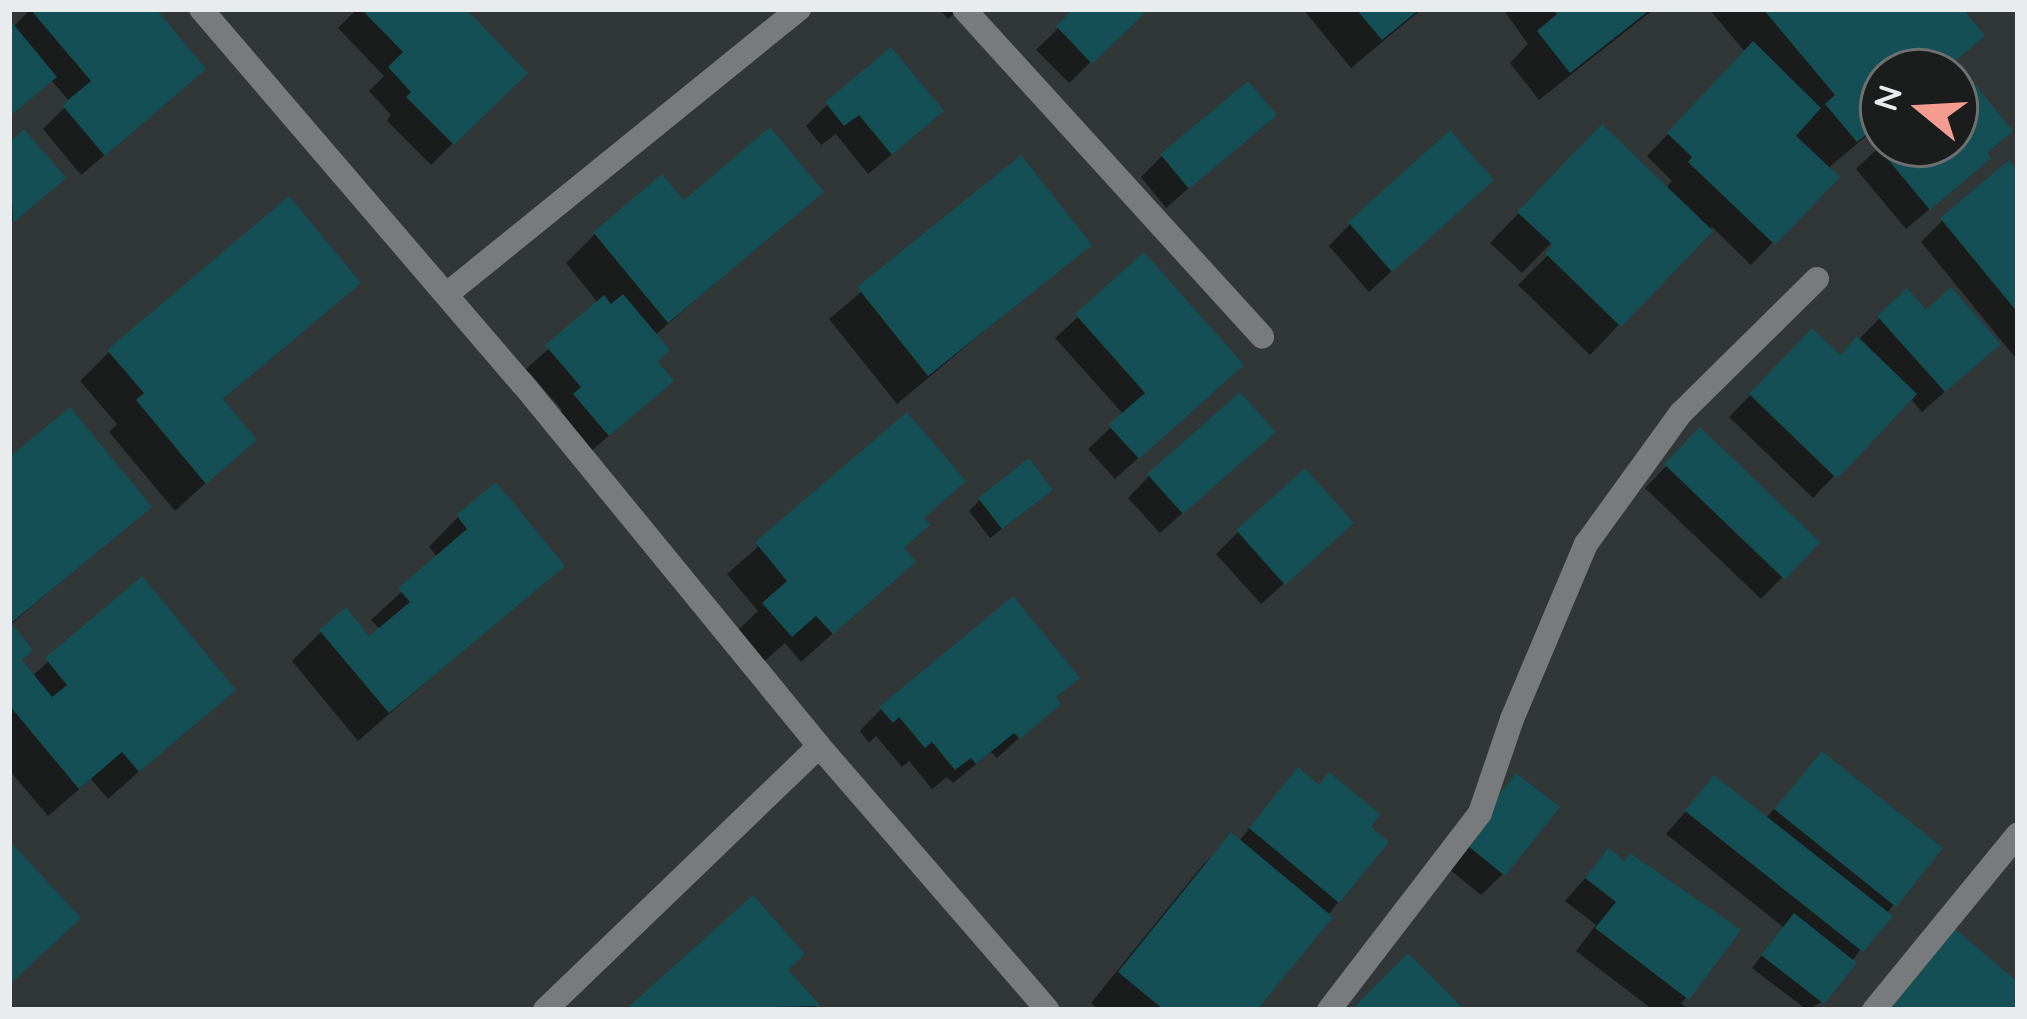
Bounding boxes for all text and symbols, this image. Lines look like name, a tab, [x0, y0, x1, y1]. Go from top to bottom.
north arrow	[1859, 48, 1979, 168]
text: N	[1864, 80, 1910, 116]

